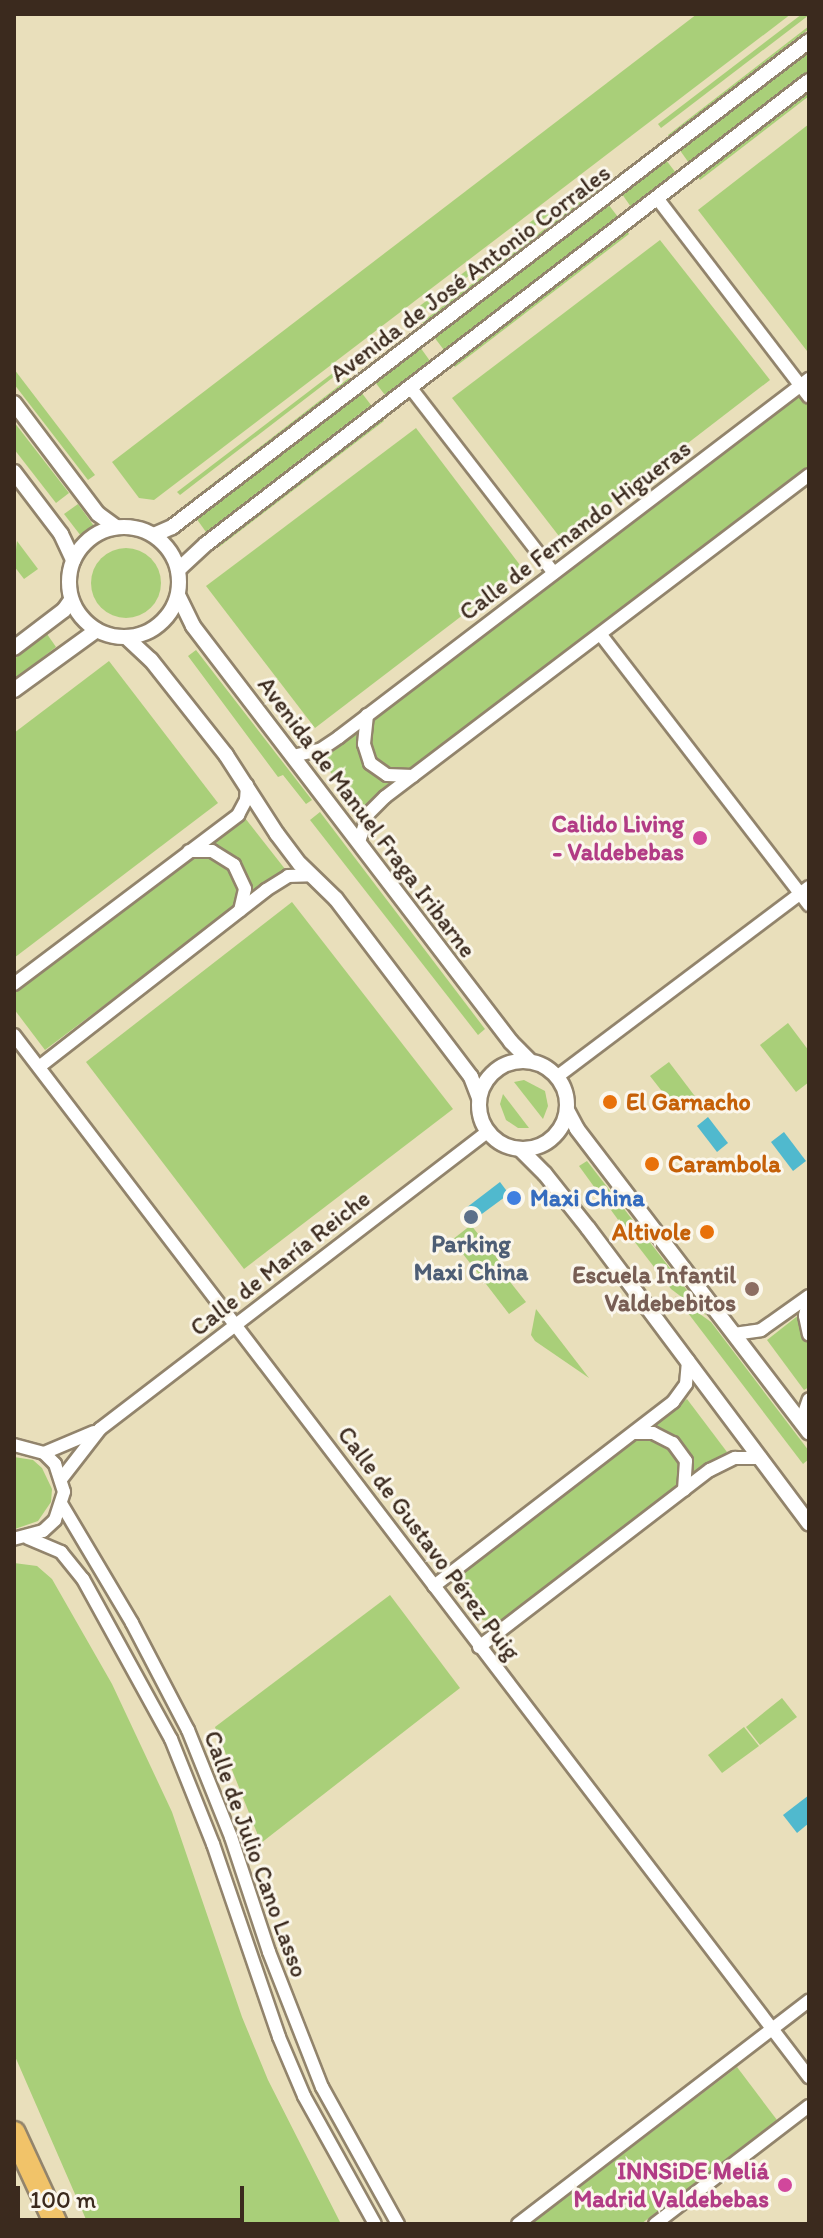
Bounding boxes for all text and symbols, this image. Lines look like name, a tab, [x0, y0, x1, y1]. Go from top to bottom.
street label: Avenida de José Antonio Corrales	[324, 158, 616, 388]
street label: Calle de Fernando Higueras	[454, 434, 696, 626]
street label: Avenida de Manuel Fraga Iribarne	[251, 670, 483, 964]
place label: Calido Living - Valdebebas	[552, 810, 684, 866]
marker: Calido Living - Valdebebas	[691, 829, 709, 847]
place label: El Garnacho	[626, 1088, 751, 1116]
marker: El Garnacho	[601, 1093, 619, 1111]
place label: Carambola	[668, 1150, 781, 1178]
marker: Carambola	[643, 1155, 661, 1173]
street label: Calle de María Reiche	[185, 1184, 375, 1342]
place label: Maxi China	[530, 1184, 644, 1212]
marker: Maxi China	[505, 1189, 523, 1207]
marker: Parking Maxi China	[462, 1208, 480, 1226]
place label: Altivole	[612, 1218, 691, 1246]
marker: Altivole	[698, 1223, 716, 1241]
place label: Parking Maxi China	[414, 1230, 528, 1286]
place label: Escuela Infantil Valdebebitos	[572, 1261, 736, 1317]
marker: Escuela Infantil Valdebebitos	[743, 1280, 761, 1298]
street label: Calle de Gustavo Pérez Puig	[332, 1420, 526, 1666]
street label: Calle de Julio Cano Lasso	[198, 1726, 314, 1982]
place label: INNSiDE Meliá Madrid Valdebebas	[574, 2157, 769, 2213]
scale bar	[20, 2170, 248, 2220]
marker: INNSiDE Meliá Madrid Valdebebas	[776, 2176, 794, 2194]
text: 100 m	[30, 2185, 96, 2214]

